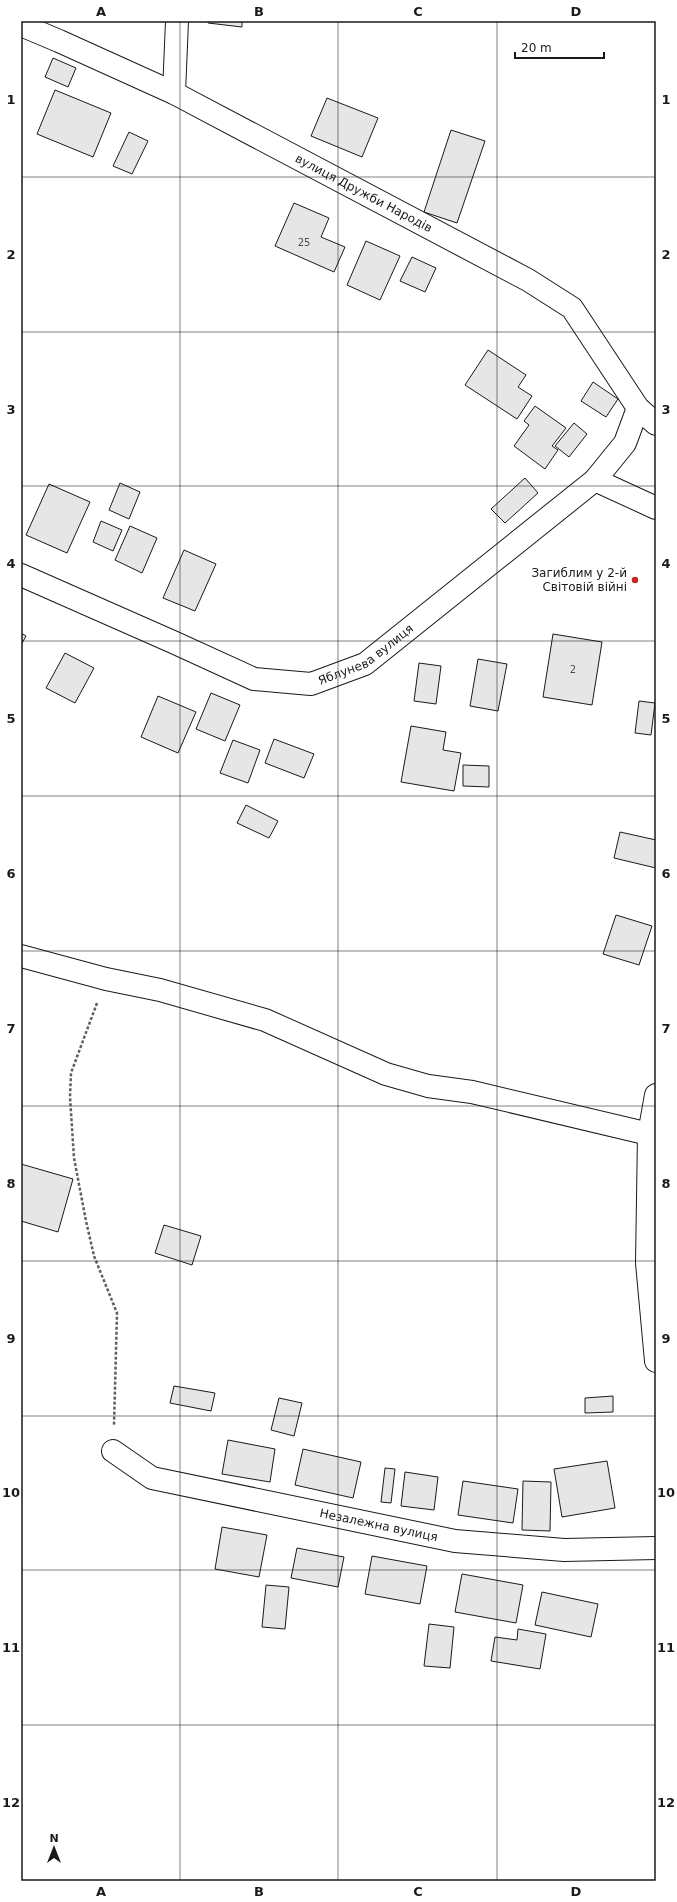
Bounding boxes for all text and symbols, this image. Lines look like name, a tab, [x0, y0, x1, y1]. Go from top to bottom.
text: A	[96, 4, 106, 19]
text: B	[254, 4, 264, 19]
text: C	[413, 4, 423, 19]
text: D	[571, 4, 582, 19]
scale bar	[515, 34, 604, 60]
text: 20 m	[521, 41, 552, 55]
text: 1	[6, 92, 16, 107]
text: 1	[661, 92, 671, 107]
street label: вулиця Дружби Народів	[293, 151, 435, 235]
house number: 25	[298, 237, 310, 248]
text: 2	[6, 247, 16, 262]
text: 2	[661, 247, 671, 262]
text: 3	[6, 402, 16, 417]
text: 3	[661, 402, 671, 417]
text: 4	[6, 556, 16, 571]
text: 4	[661, 556, 671, 571]
place label: Загиблим у 2-й Світовій війні	[531, 566, 627, 594]
marker: Загиблим у 2-й Світовій війні	[630, 575, 640, 585]
street label: Яблунева вулиця	[316, 621, 416, 688]
house number: 2	[570, 664, 576, 675]
text: 5	[6, 711, 16, 726]
text: 5	[661, 711, 671, 726]
text: 6	[6, 866, 16, 881]
text: 6	[661, 866, 671, 881]
text: 7	[6, 1021, 16, 1036]
text: 7	[661, 1021, 671, 1036]
text: 8	[6, 1176, 16, 1191]
text: 8	[661, 1176, 671, 1191]
text: 9	[6, 1331, 16, 1346]
text: 9	[661, 1331, 671, 1346]
text: 10	[2, 1485, 20, 1500]
text: 10	[657, 1485, 675, 1500]
street label: Незалежна вулиця	[318, 1506, 439, 1544]
text: 11	[2, 1640, 20, 1655]
text: 11	[657, 1640, 675, 1655]
text: 12	[2, 1795, 20, 1810]
text: 12	[657, 1795, 675, 1810]
north arrow	[34, 1828, 74, 1868]
text: N	[49, 1832, 59, 1845]
text: A	[96, 1884, 106, 1899]
text: B	[254, 1884, 264, 1899]
text: C	[413, 1884, 423, 1899]
text: D	[571, 1884, 582, 1899]

